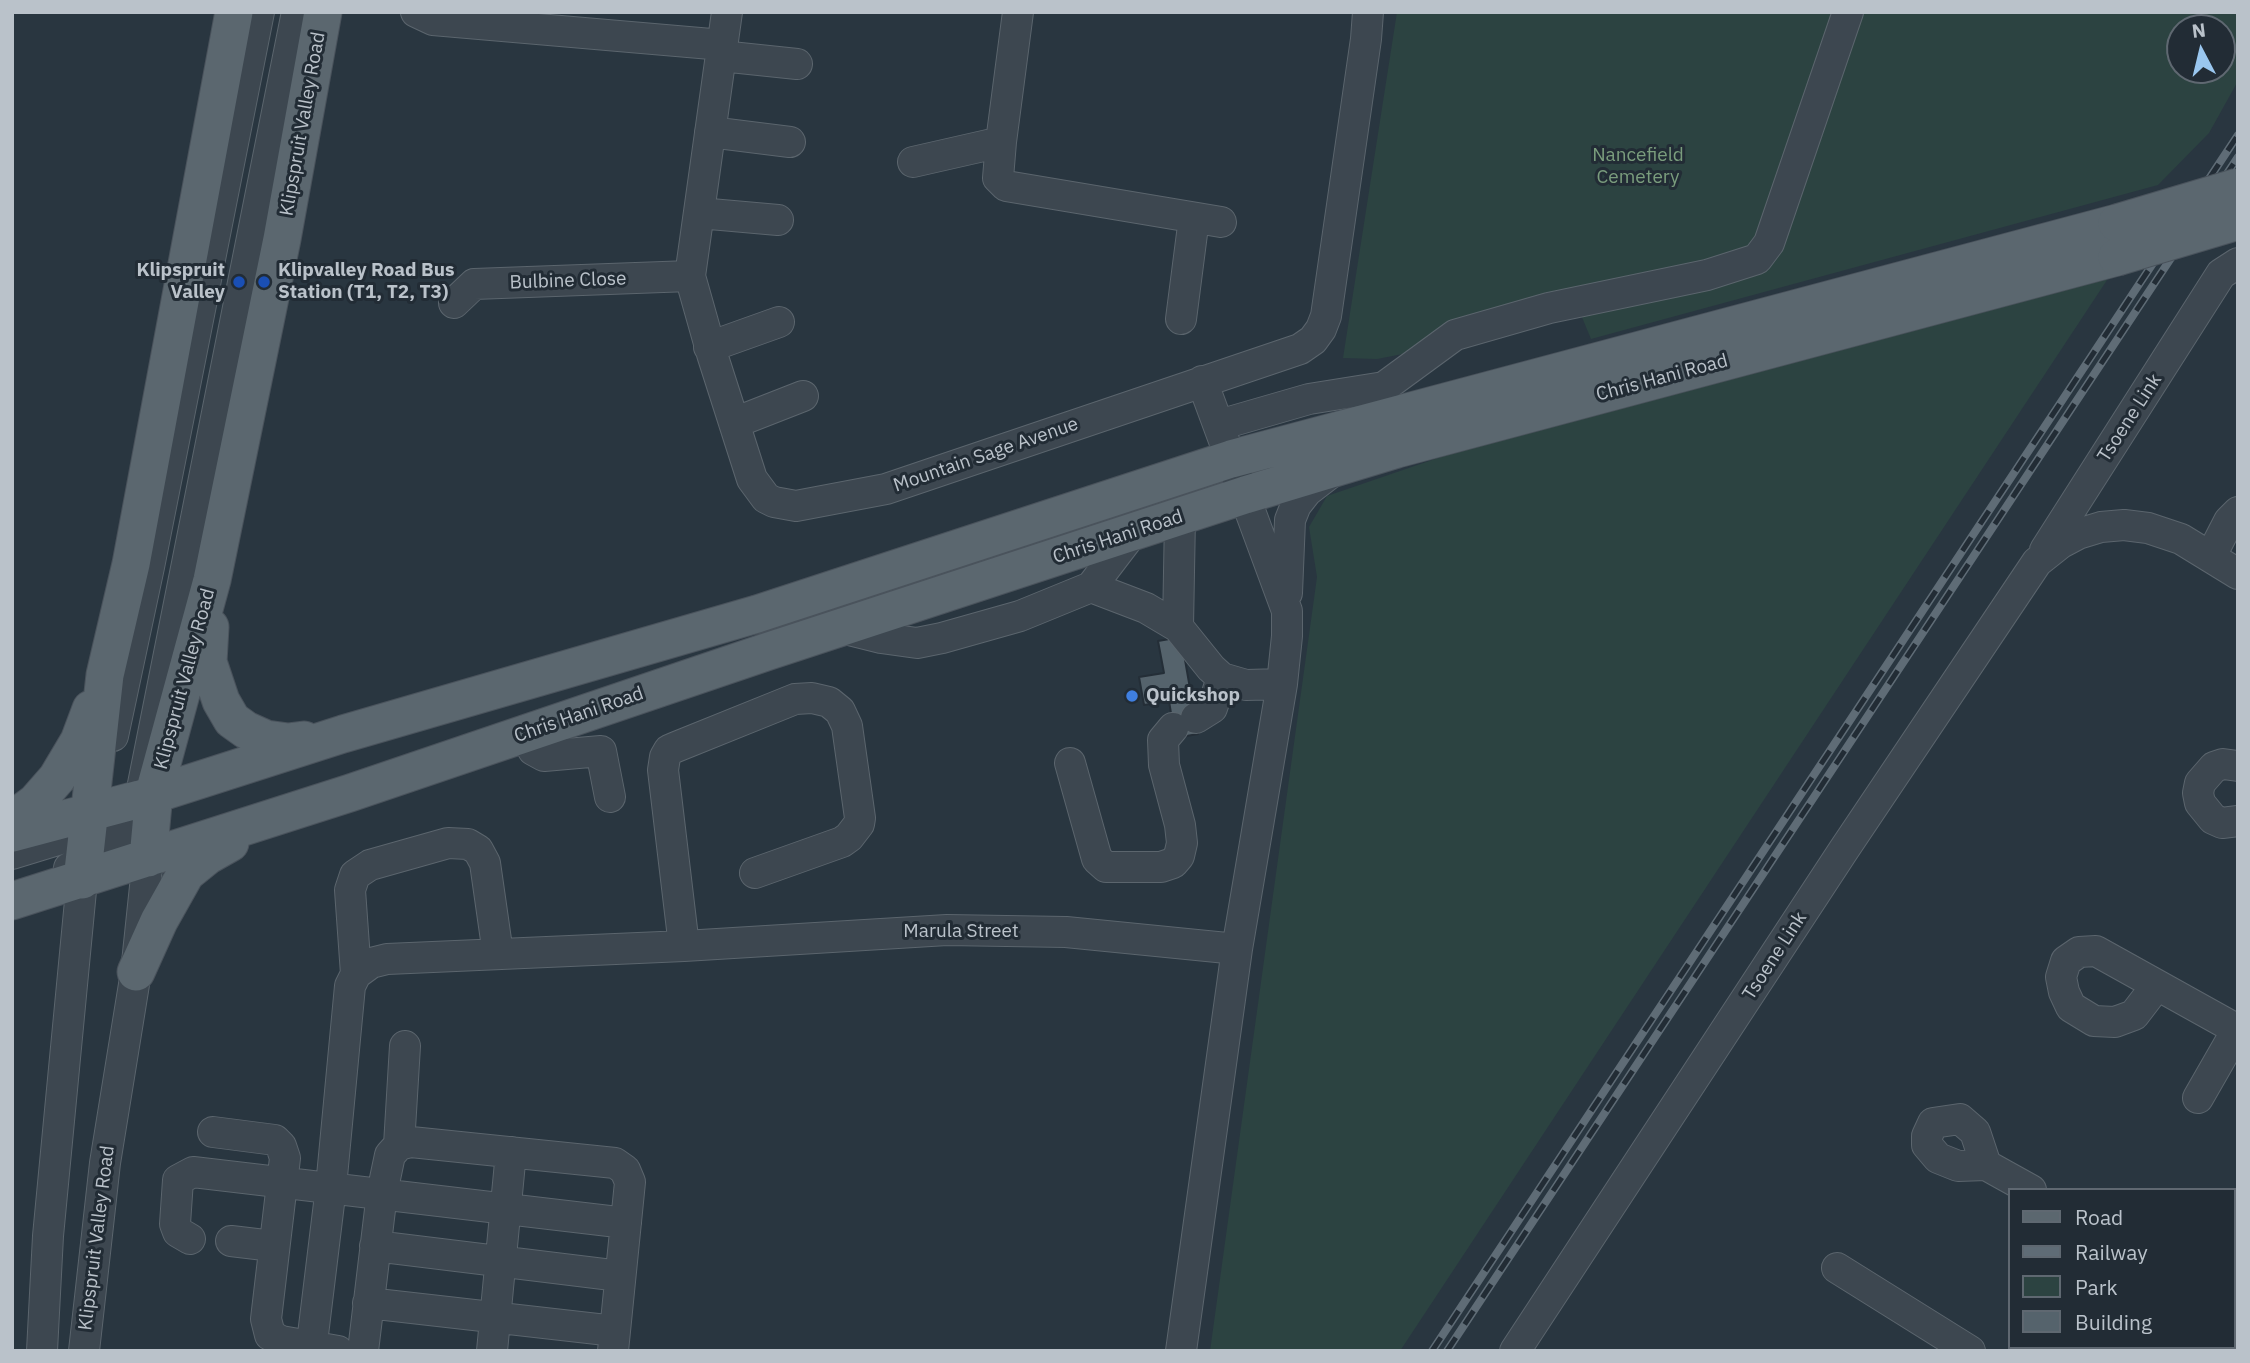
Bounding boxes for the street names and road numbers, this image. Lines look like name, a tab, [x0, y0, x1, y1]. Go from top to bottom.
street label: Klipspruit Valley Road	[276, 30, 330, 218]
street label: Bulbine Close	[509, 268, 627, 294]
street label: Chris Hani Road	[1594, 349, 1730, 407]
street label: Tsoene Link	[2093, 370, 2167, 466]
street label: Mountain Sage Avenue	[891, 413, 1081, 497]
street label: Chris Hani Road	[1050, 505, 1186, 569]
street label: Klipspruit Valley Road	[150, 586, 220, 772]
street label: Chris Hani Road	[511, 682, 647, 748]
street label: Tsoene Link	[1738, 908, 1812, 1004]
street label: Marula Street	[903, 921, 1019, 943]
street label: Klipspruit Valley Road	[74, 1144, 120, 1332]

